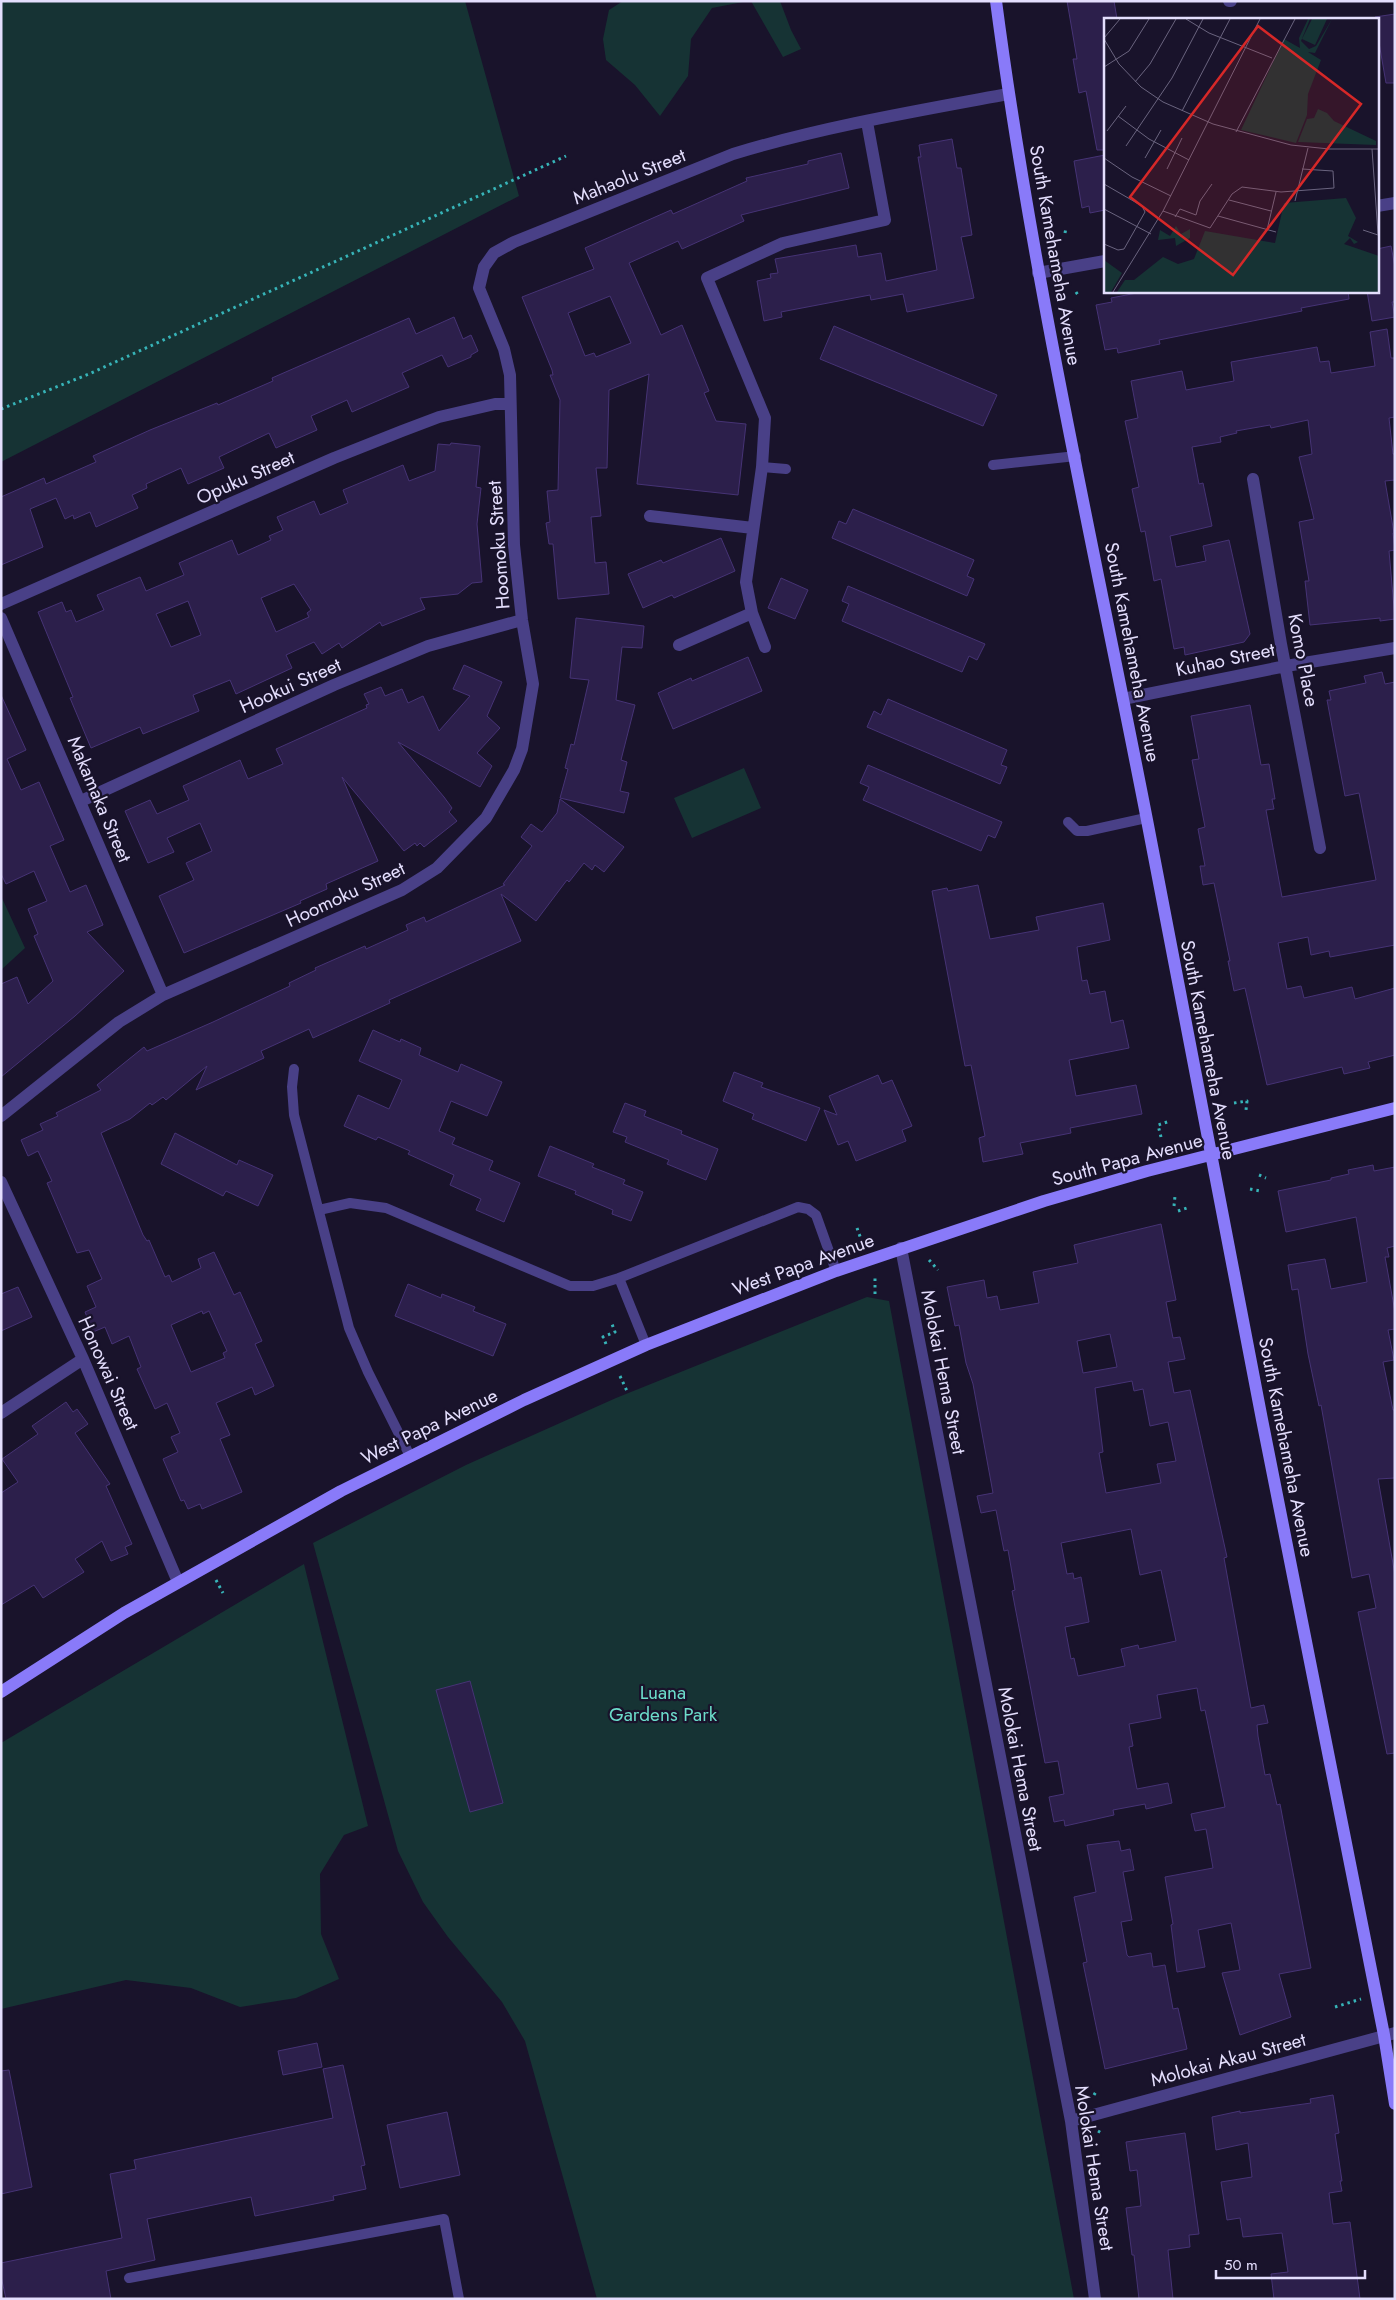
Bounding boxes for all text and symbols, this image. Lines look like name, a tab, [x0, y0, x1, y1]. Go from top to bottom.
inset map	[1104, 18, 1378, 292]
street label: Mahaolu Street	[569, 141, 690, 211]
street label: South Kamehameha Avenue	[1023, 143, 1088, 368]
street label: Opuku Street	[192, 444, 299, 511]
street label: Hoomoku Street	[481, 479, 516, 610]
street label: South Kamehameha Avenue	[1098, 540, 1167, 764]
street label: Komo Place	[1281, 611, 1326, 709]
street label: Kuhao Street	[1173, 636, 1278, 683]
street label: Hookui Street	[235, 651, 346, 720]
street label: Makamaka Street	[61, 732, 138, 867]
street label: Hoomoku Street	[281, 855, 410, 934]
street label: South Kamehameha Avenue	[1174, 938, 1243, 1162]
street label: South Papa Avenue	[1049, 1126, 1206, 1193]
street label: West Papa Avenue	[729, 1226, 878, 1303]
street label: Molokai Hema Street	[914, 1288, 973, 1457]
street label: Honowai Street	[71, 1312, 146, 1435]
street label: South Kamehameha Avenue	[1252, 1335, 1321, 1559]
street label: West Papa Avenue	[356, 1382, 502, 1471]
park label: Luana Gardens Park	[609, 1679, 718, 1728]
street label: Molokai Hema Street	[991, 1685, 1050, 1854]
street label: Molokai Akau Street	[1148, 2026, 1309, 2093]
street label: Molokai Hema Street	[1068, 2083, 1121, 2253]
scale bar	[1216, 2248, 1365, 2280]
text: 50 m	[1224, 2254, 1258, 2276]

